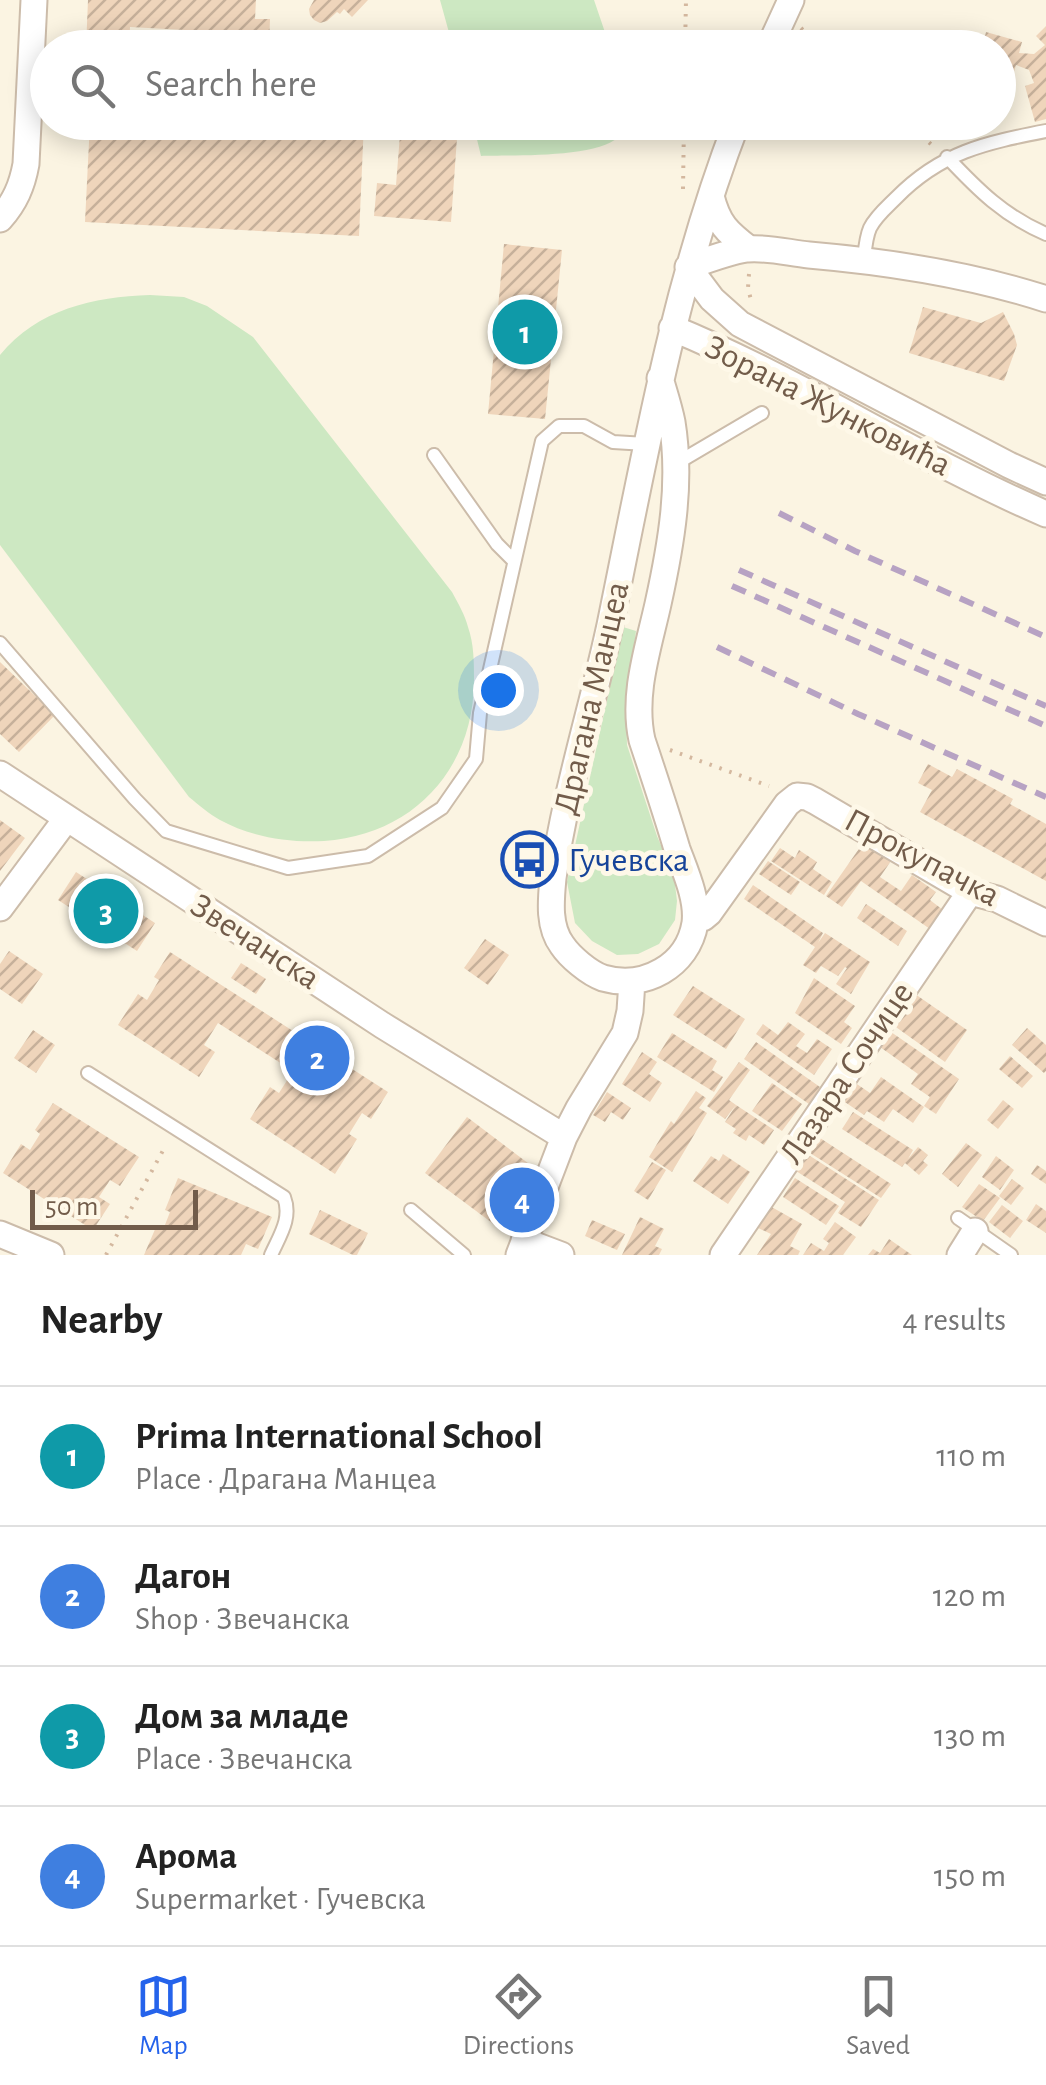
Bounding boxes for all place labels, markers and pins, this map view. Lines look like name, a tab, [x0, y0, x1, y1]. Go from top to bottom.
pin: 1	[492, 294, 558, 370]
bus stop icon: Гучевска	[499, 830, 559, 890]
place label: Гучевска	[568, 843, 689, 878]
pin: 3	[74, 874, 138, 948]
pin: 2	[284, 1020, 350, 1096]
pin: 4	[490, 1162, 554, 1238]

